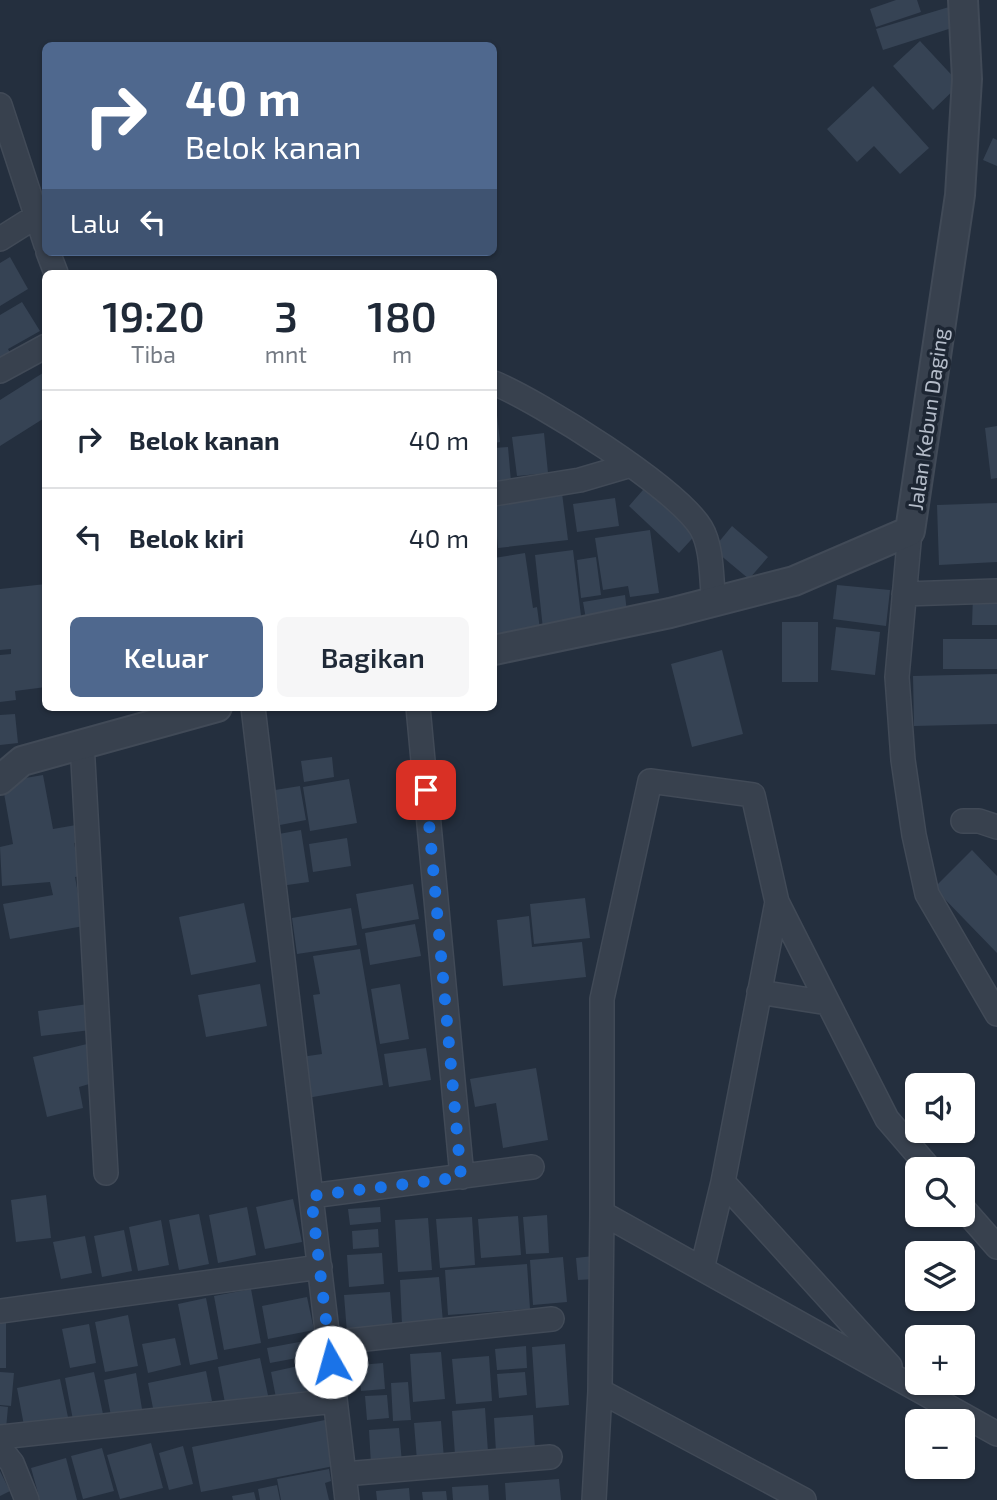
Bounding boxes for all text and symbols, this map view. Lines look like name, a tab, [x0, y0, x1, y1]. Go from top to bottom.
text: 40 m	[185, 67, 301, 126]
icon: right	[70, 70, 161, 161]
text: Belok kanan	[185, 127, 361, 165]
icon: left	[134, 203, 172, 241]
text: Lalu	[70, 207, 120, 238]
text: 19:20	[102, 290, 205, 340]
text: 3	[274, 290, 298, 340]
text: 180	[367, 290, 437, 340]
street label: Jalan Kebun Daging	[902, 326, 952, 512]
text: Tiba	[131, 340, 176, 368]
text: mnt	[265, 340, 307, 368]
text: m	[392, 340, 412, 368]
icon: right	[70, 420, 108, 458]
text: Belok kanan	[129, 424, 280, 455]
text: 40 m	[409, 424, 469, 455]
icon: left	[70, 518, 108, 556]
text: Belok kiri	[129, 522, 244, 553]
text: 40 m	[409, 522, 469, 553]
button: Keluar	[70, 617, 263, 697]
button: Bagikan	[277, 617, 469, 697]
pin	[396, 760, 456, 820]
icon: arrive	[407, 771, 445, 809]
map controls	[905, 1073, 975, 1479]
button: sound	[905, 1073, 975, 1143]
button: search	[905, 1157, 975, 1227]
button: layers	[905, 1241, 975, 1311]
position arrow	[294, 1325, 368, 1399]
button: +	[905, 1325, 975, 1395]
button: −	[905, 1409, 975, 1479]

